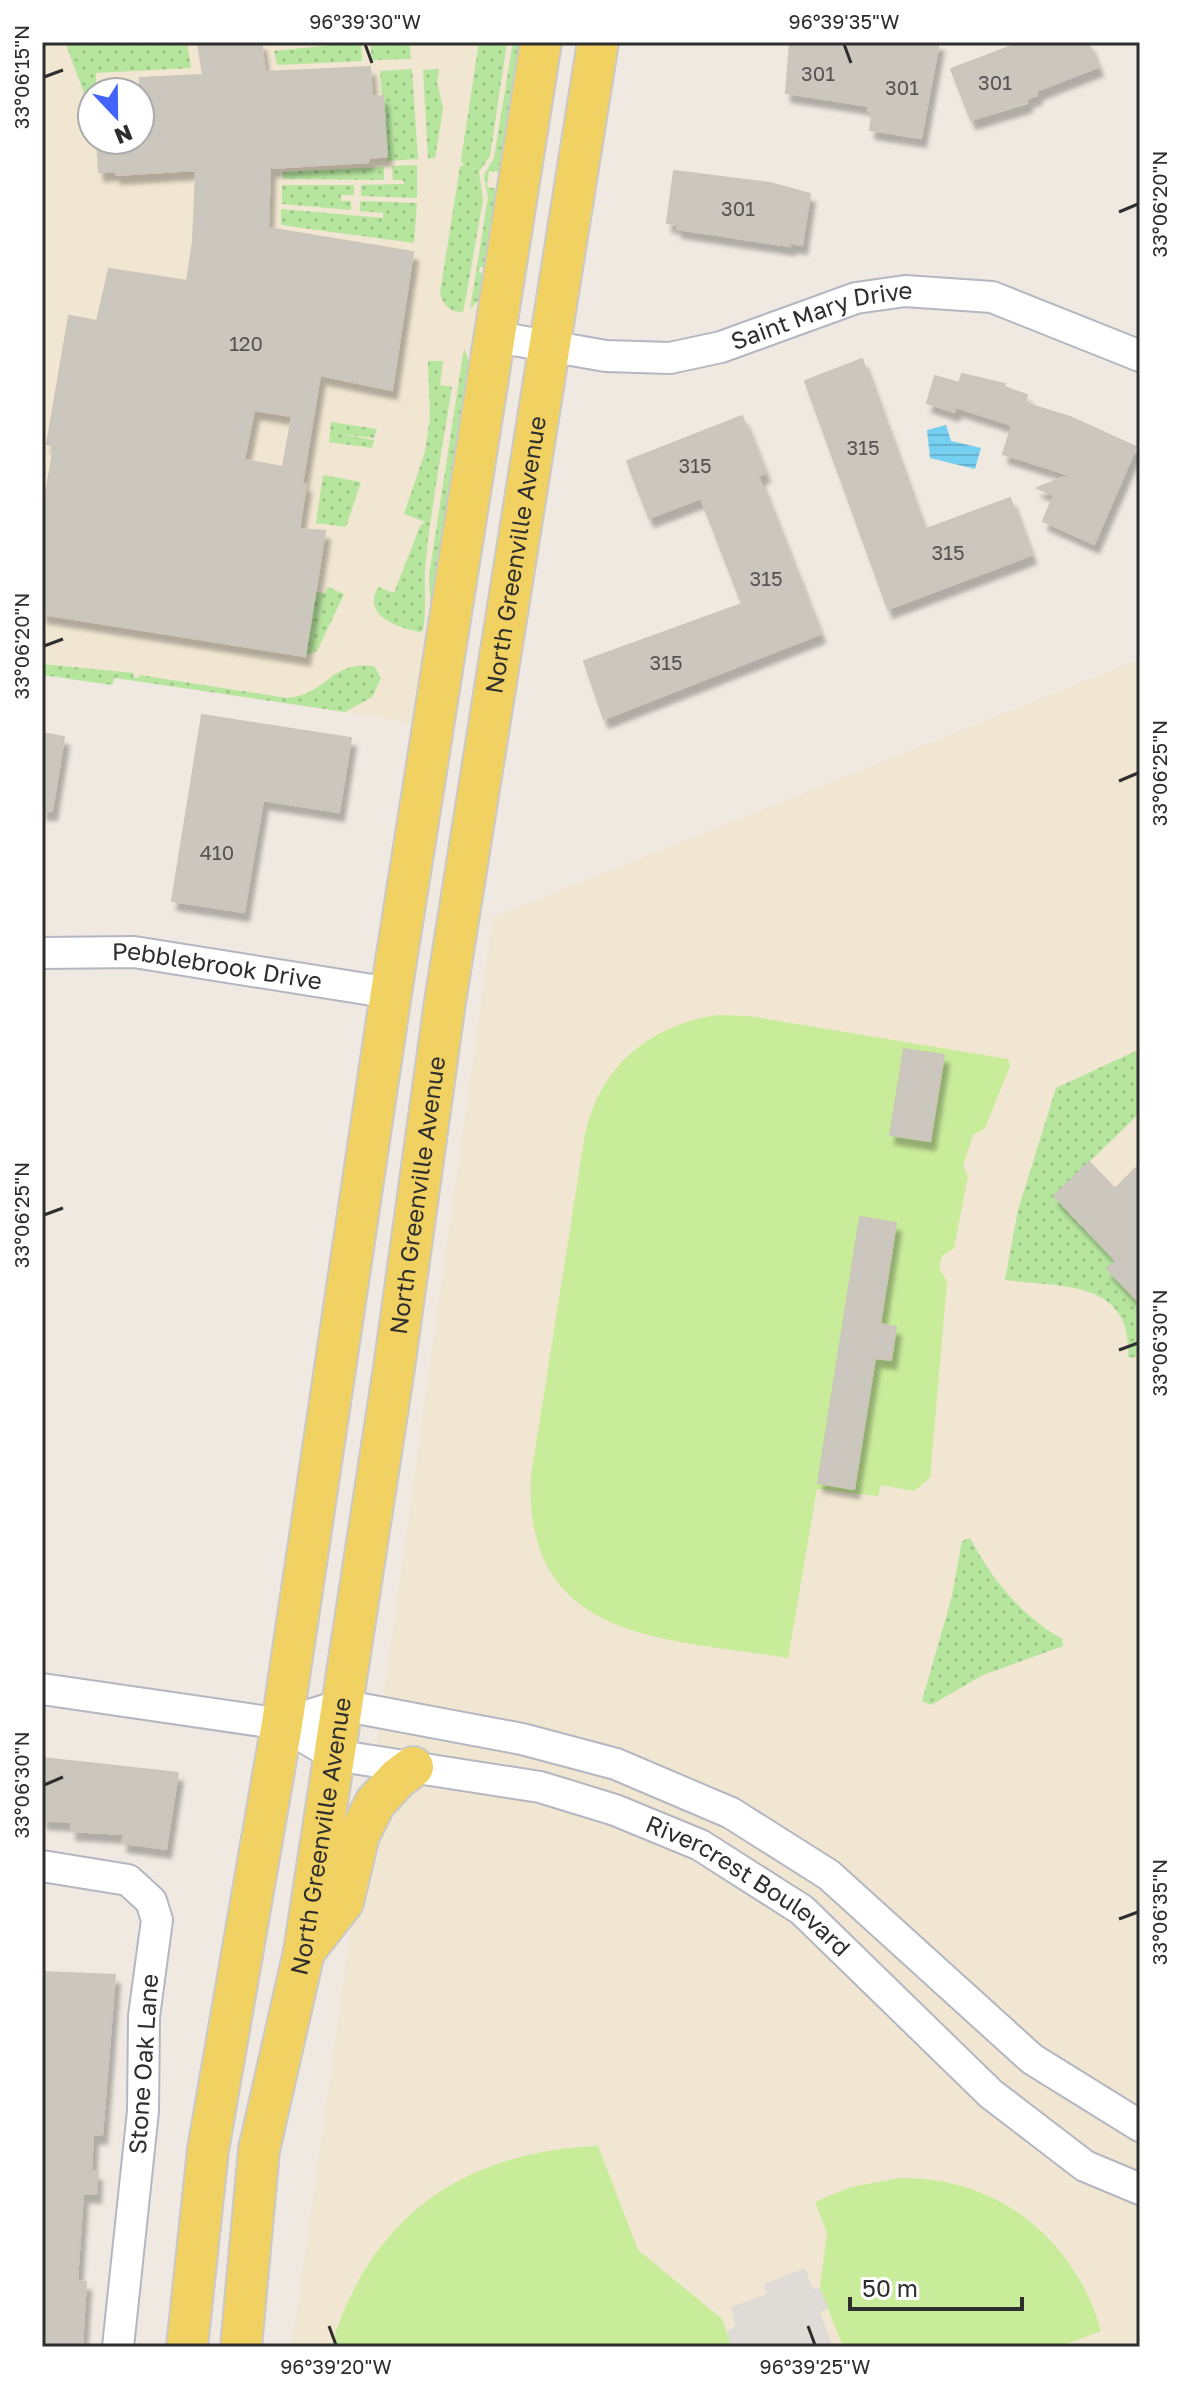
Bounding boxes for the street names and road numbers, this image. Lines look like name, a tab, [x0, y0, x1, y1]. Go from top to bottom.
street label: Saint Mary Drive	[727, 275, 914, 355]
street label: North Greenville Avenue	[478, 414, 551, 696]
street label: Pebblebrook Drive	[112, 935, 324, 995]
street label: North Greenville Avenue	[383, 1054, 450, 1336]
street label: North Greenville Avenue	[283, 1695, 356, 1978]
street label: Rivercrest Boulevard	[642, 1808, 857, 1962]
street label: Stone Oak Lane	[122, 1973, 163, 2155]

